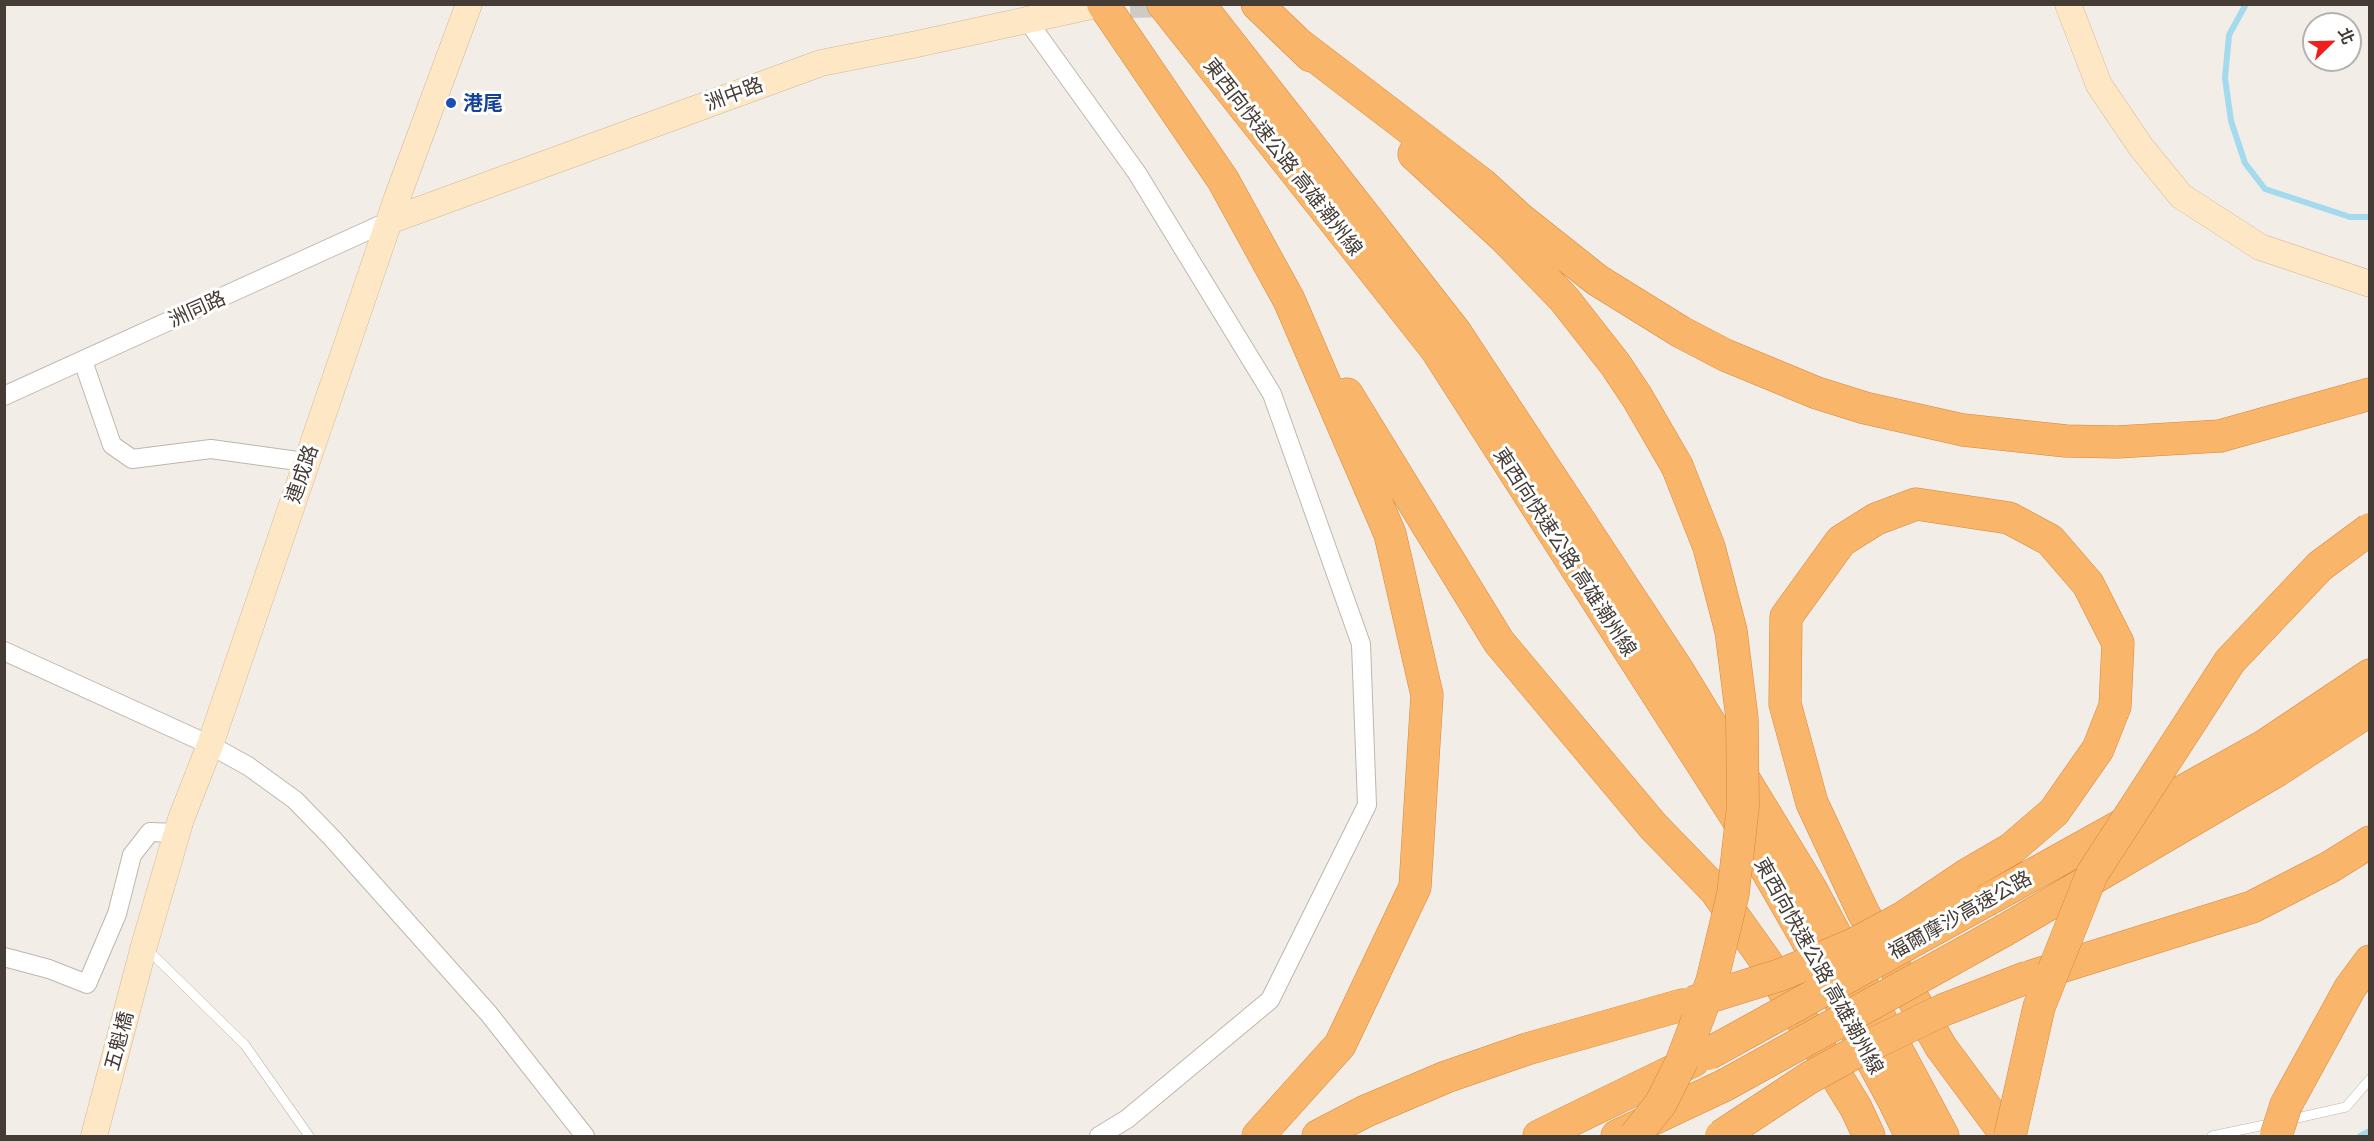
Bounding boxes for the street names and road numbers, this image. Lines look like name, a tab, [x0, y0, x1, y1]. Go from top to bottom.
street label: 東西向快速公路 高雄潮州線	[1198, 53, 1368, 261]
street label: 洲中路	[702, 72, 766, 116]
street label: 洲同路	[165, 286, 229, 332]
street label: 連成路	[281, 442, 323, 506]
street label: 東西向快速公路 高雄潮州線	[1488, 443, 1642, 661]
street label: 東西向快速公路 高雄潮州線	[1749, 853, 1889, 1079]
street label: 福爾摩沙高速公路	[1884, 866, 2036, 964]
street label: 五魁橋	[100, 1009, 138, 1073]

